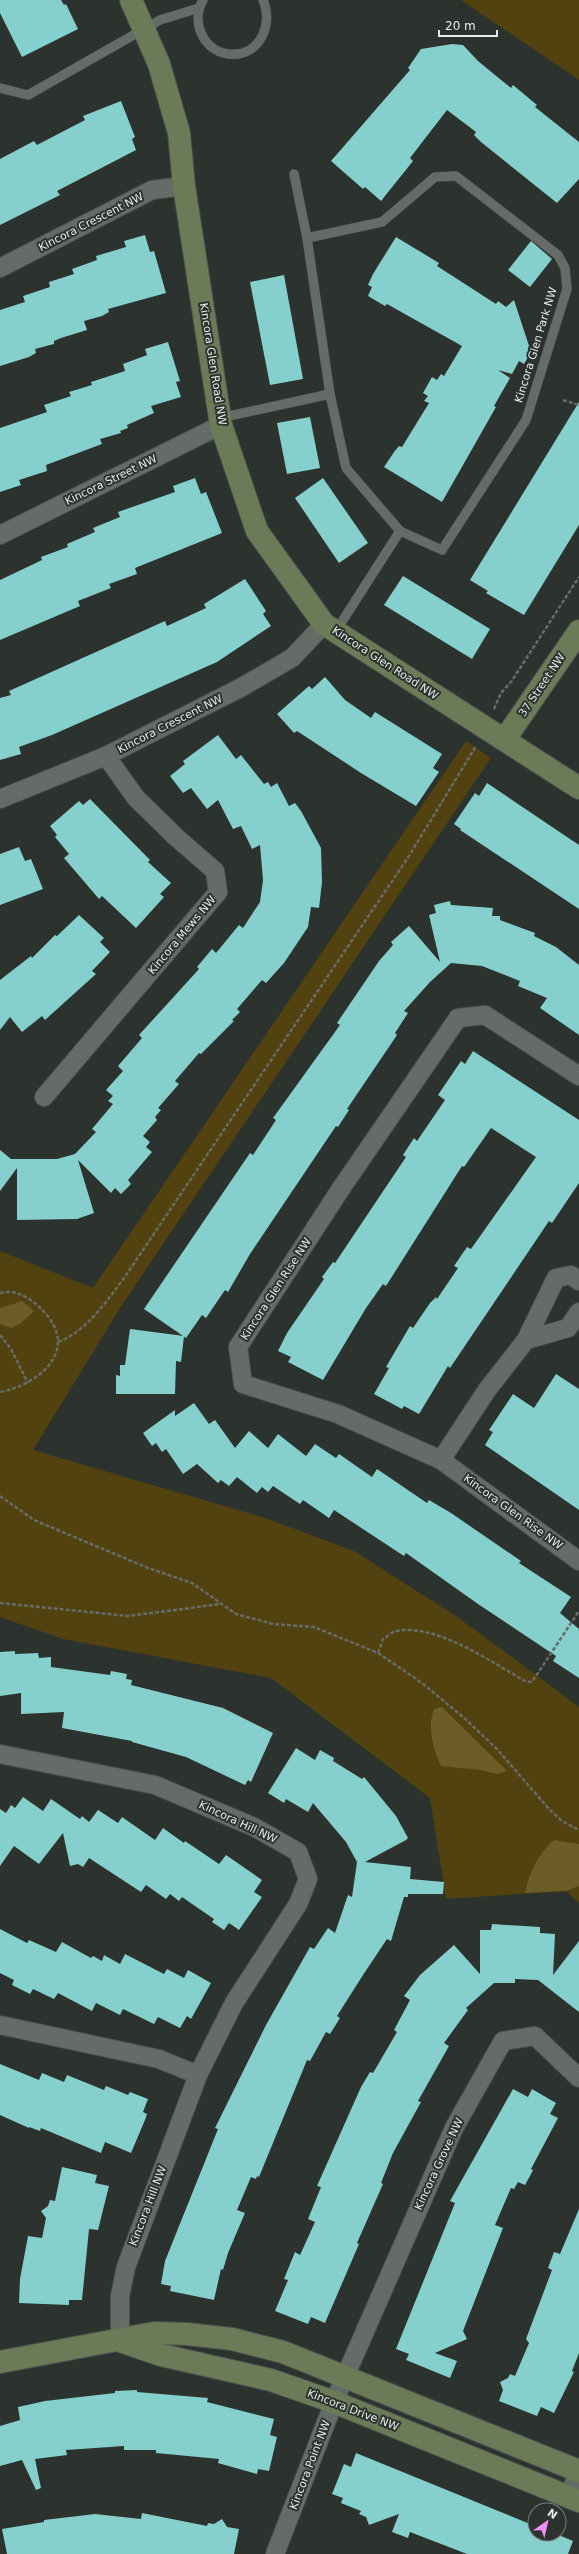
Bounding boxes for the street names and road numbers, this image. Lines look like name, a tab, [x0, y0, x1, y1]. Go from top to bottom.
street label: Kincora Crescent NW	[36, 190, 146, 254]
street label: Kincora Glen Park NW	[512, 286, 560, 404]
street label: Kincora Glen Road NW	[197, 302, 229, 426]
street label: Kincora Street NW	[63, 452, 159, 508]
street label: Kincora Glen Road NW	[330, 624, 441, 702]
street label: 37 Street NW	[516, 651, 568, 719]
street label: Kincora Crescent NW	[115, 692, 225, 756]
street label: Kincora Mews NW	[145, 893, 219, 977]
street label: Kincora Glen Rise NW	[238, 1235, 314, 1343]
street label: Kincora Glen Rise NW	[461, 1472, 565, 1552]
street label: Kincora Hill NW	[197, 1798, 279, 1846]
street label: Kincora Grove NW	[412, 2116, 466, 2212]
street label: Kincora Hill NW	[127, 2164, 169, 2248]
street label: Kincora Drive NW	[306, 2387, 401, 2433]
street label: Kincora Point NW	[287, 2418, 333, 2512]

